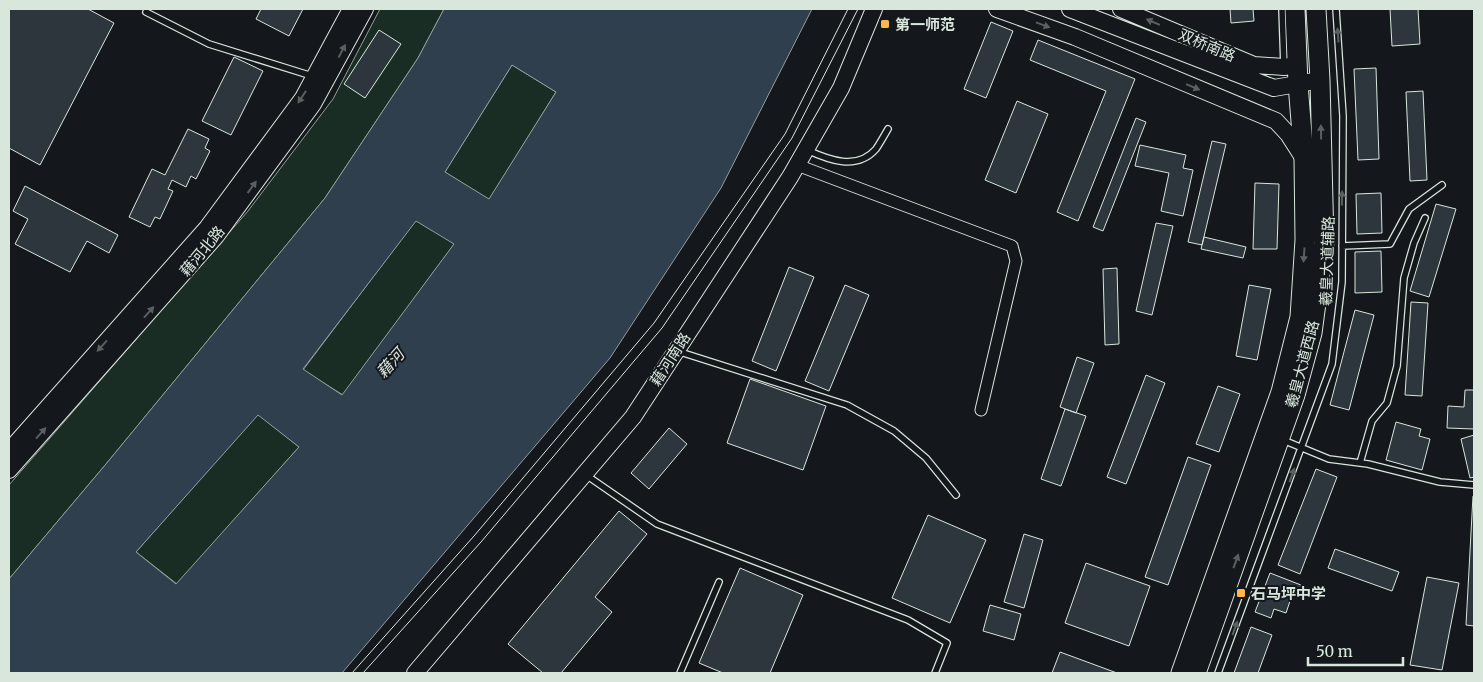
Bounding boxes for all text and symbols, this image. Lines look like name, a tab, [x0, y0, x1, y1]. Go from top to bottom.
place label: 第一师范	[895, 15, 955, 34]
marker: 第一师范	[879, 18, 891, 30]
one-way arrow	[1146, 18, 1160, 26]
one-way arrow	[1035, 22, 1050, 29]
street label: 双桥南路	[1176, 25, 1238, 65]
one-way arrow	[1333, 27, 1341, 43]
one-way arrow	[337, 45, 346, 58]
one-way arrow	[1186, 83, 1200, 91]
one-way arrow	[297, 91, 307, 104]
one-way arrow	[1317, 124, 1325, 140]
one-way arrow	[247, 181, 258, 194]
one-way arrow	[1338, 190, 1346, 206]
street label: 羲皇大道辅路	[1316, 216, 1338, 306]
street label: 藉河北路	[175, 222, 229, 280]
one-way arrow	[1299, 248, 1307, 264]
one-way arrow	[143, 306, 155, 318]
street label: 羲皇大道西路	[1281, 318, 1323, 410]
street label: 藉河南路	[646, 329, 694, 389]
one-way arrow	[96, 340, 108, 352]
water label: 藉河	[372, 342, 410, 382]
one-way arrow	[35, 428, 47, 440]
one-way arrow	[1288, 467, 1296, 482]
one-way arrow	[1233, 554, 1240, 569]
place label: 石马坪中学	[1251, 584, 1326, 603]
marker: 石马坪中学	[1235, 587, 1247, 599]
one-way arrow	[1232, 620, 1239, 635]
scale bar	[1308, 634, 1403, 666]
text: 50 m	[1316, 642, 1353, 661]

